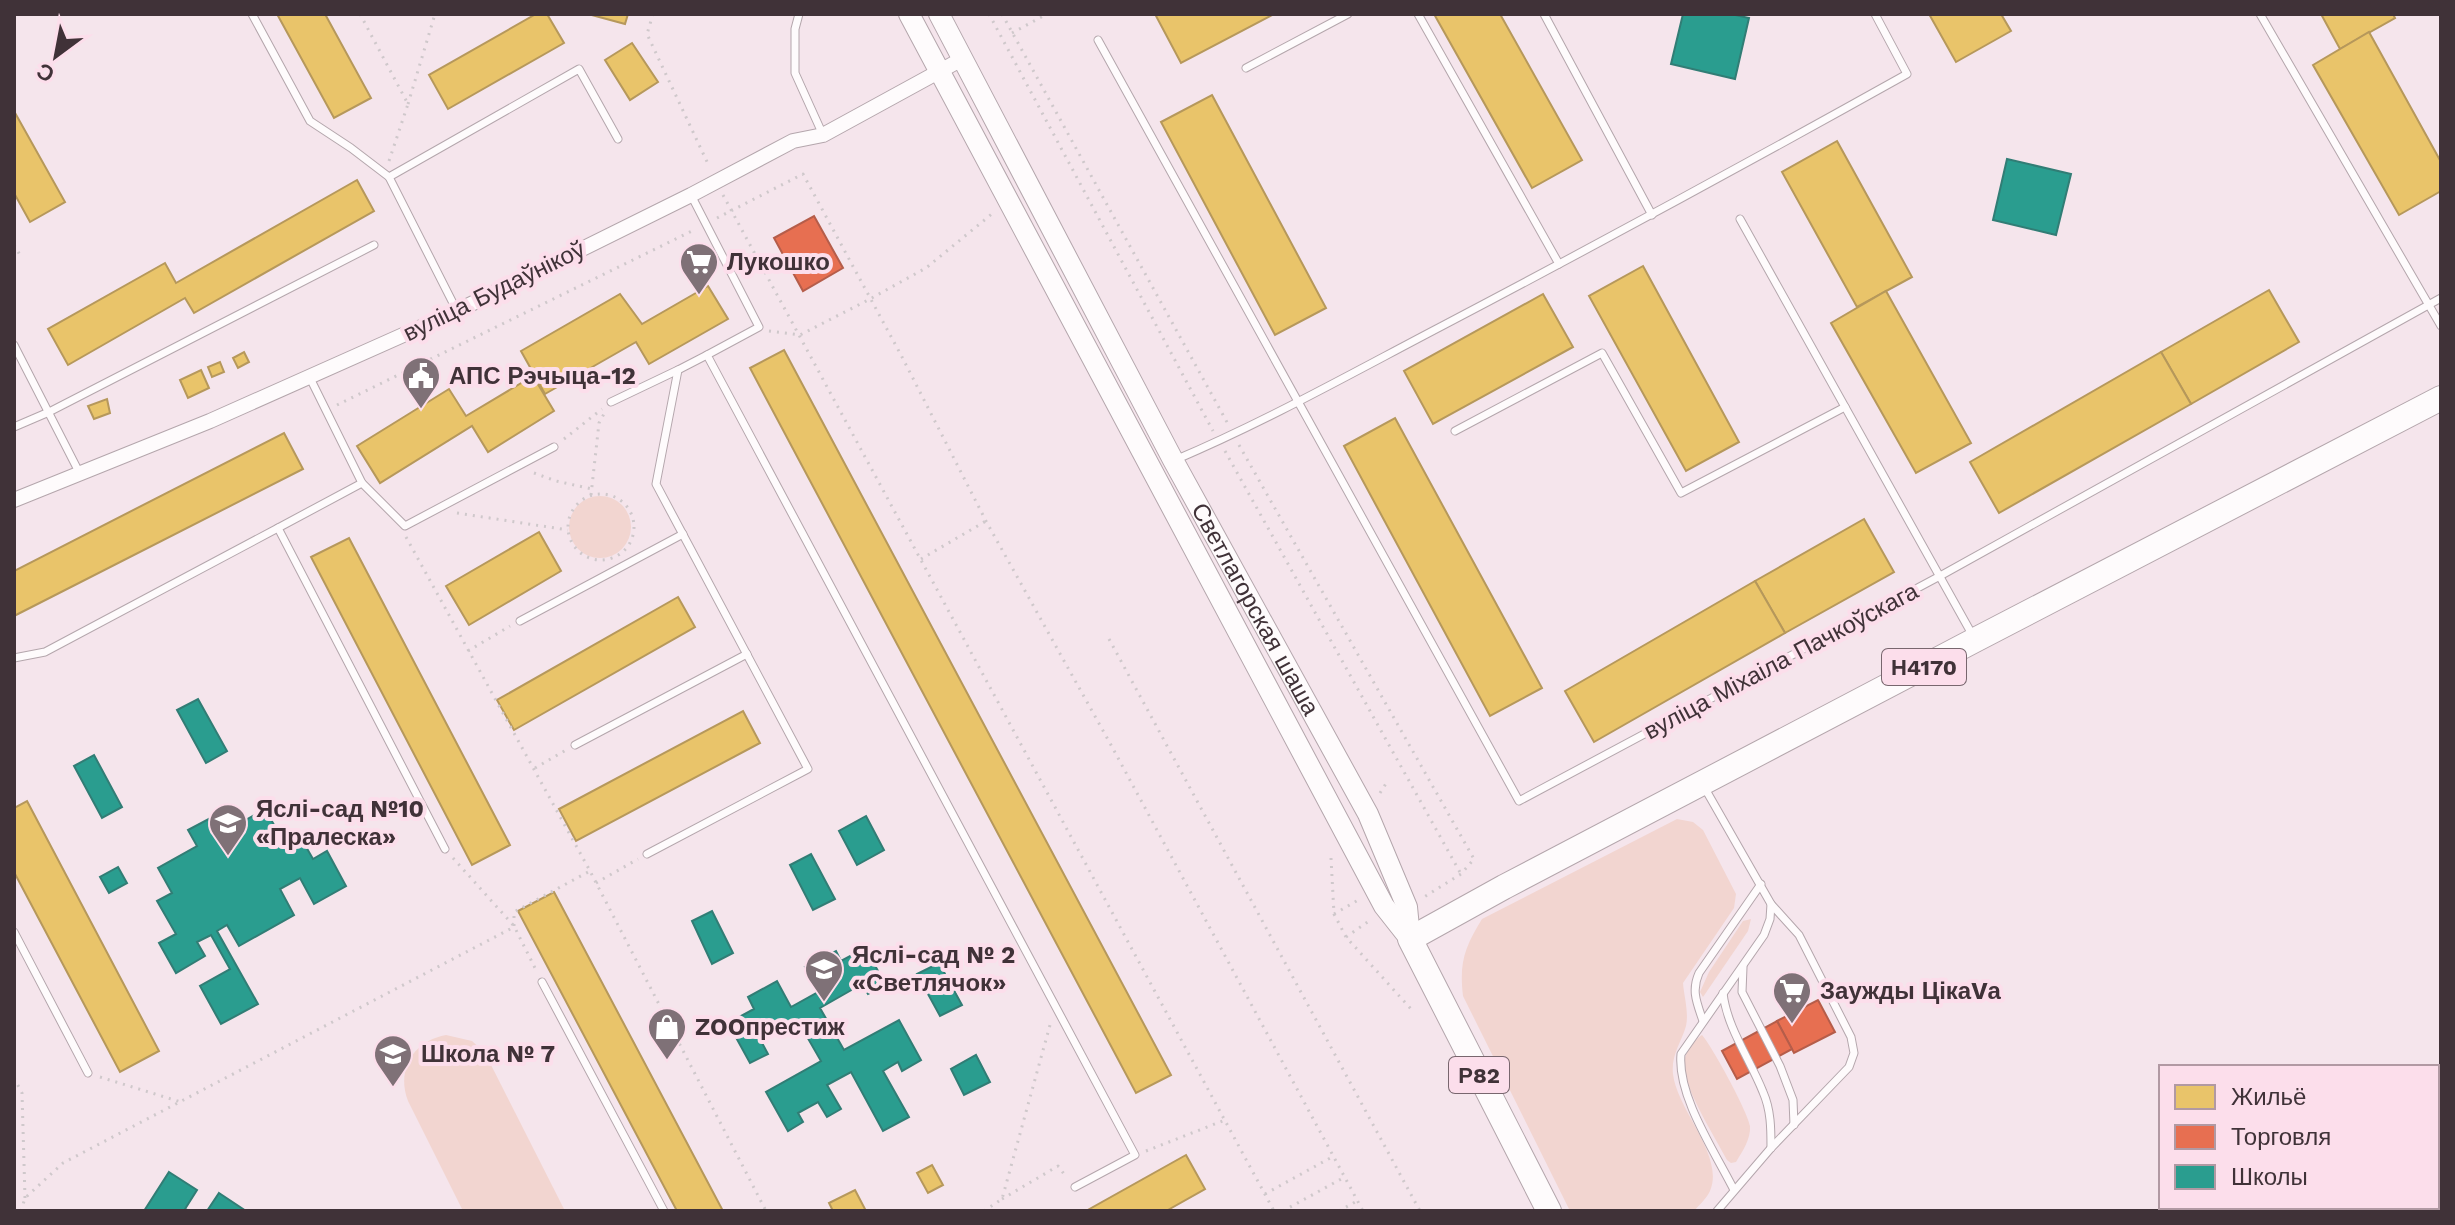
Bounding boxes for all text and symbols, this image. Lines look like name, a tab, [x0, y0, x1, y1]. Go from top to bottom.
north arrow	[16, 16, 96, 96]
text: С	[32, 58, 59, 87]
street label: вуліца Будаўнікоў	[399, 235, 589, 347]
supermarket icon: Лукошко	[678, 241, 720, 296]
place label: Лукошко	[727, 248, 830, 276]
public building icon: АПС Рэчыца-12	[400, 355, 442, 410]
place label: АПС Рэчыца-12	[449, 362, 636, 390]
street label: Светлагорская шаша	[1186, 498, 1325, 721]
street label: вуліца Міхаіла Пачкоўскага	[1639, 576, 1923, 745]
road number: Н4170	[1882, 649, 1966, 685]
place label: Яслі-сад №10 «Пралеска»	[256, 795, 424, 851]
school or university icon: Яслі-сад №10 «Пралеска»	[207, 802, 249, 857]
place label: Яслі-сад № 2 «Светлячок»	[852, 941, 1015, 997]
school or university icon: Яслі-сад № 2 «Светлячок»	[803, 948, 845, 1003]
supermarket icon: Заужды ЦікаVа	[1771, 970, 1813, 1025]
place label: Заужды ЦікаVа	[1820, 977, 2002, 1005]
shop icon: ZOOпрестиж	[646, 1006, 688, 1061]
place label: ZOOпрестиж	[695, 1013, 846, 1041]
school or university icon: Школа № 7	[372, 1033, 414, 1088]
place label: Школа № 7	[421, 1040, 555, 1068]
road number: Р82	[1449, 1057, 1509, 1093]
legend	[2159, 1065, 2439, 1209]
text: Жильё	[2231, 1083, 2306, 1111]
text: Торговля	[2231, 1123, 2331, 1151]
text: Школы	[2231, 1163, 2308, 1191]

